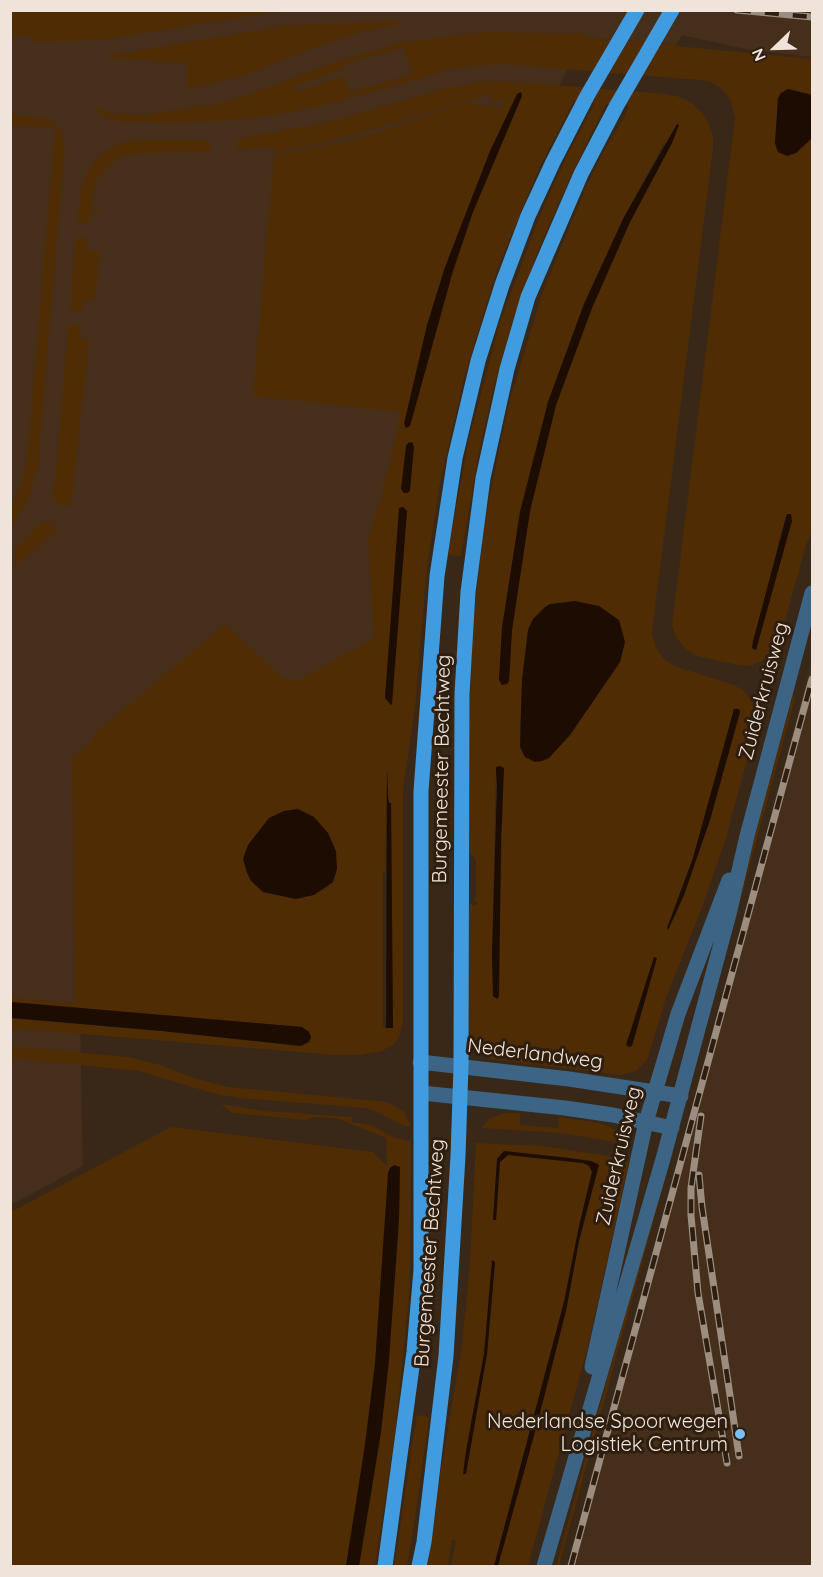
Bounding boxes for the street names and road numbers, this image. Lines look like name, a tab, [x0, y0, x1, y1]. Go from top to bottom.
street label: Zuiderkruisweg	[734, 619, 794, 763]
street label: Burgemeester Bechtweg	[428, 654, 456, 884]
street label: Nederlandweg	[466, 1034, 604, 1074]
street label: Zuiderkruisweg	[591, 1084, 647, 1228]
street label: Burgemeester Bechtweg	[410, 1138, 450, 1368]

